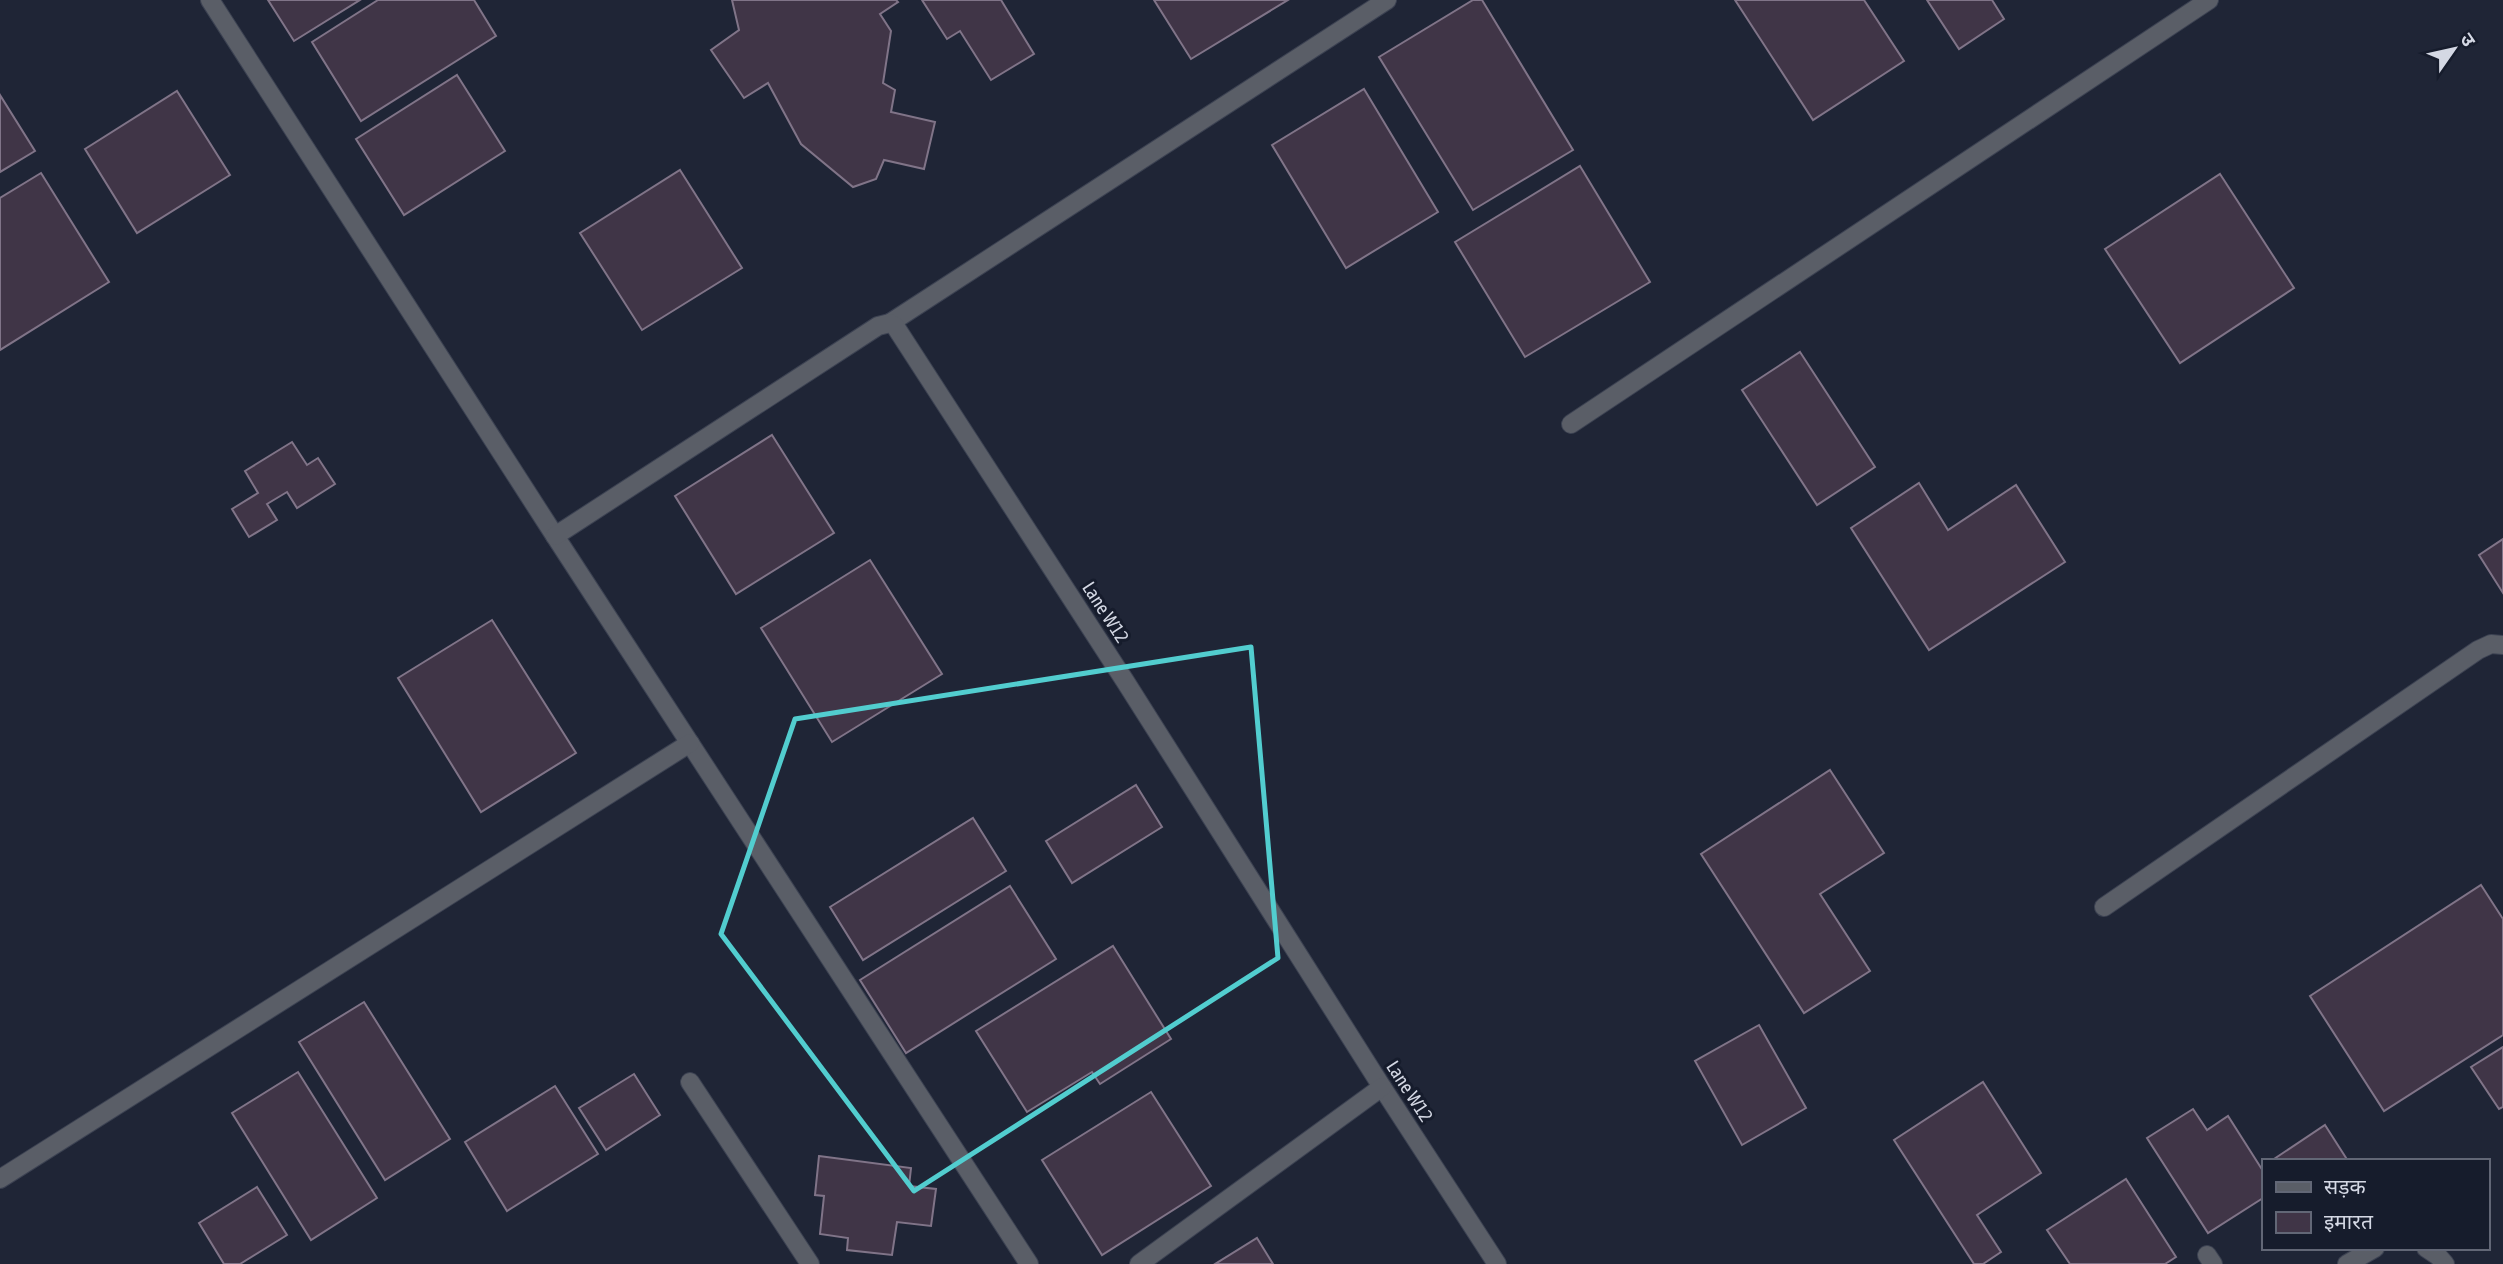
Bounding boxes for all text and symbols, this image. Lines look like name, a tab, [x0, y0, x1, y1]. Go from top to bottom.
north arrow	[2419, 14, 2489, 84]
text: उ	[2456, 29, 2481, 51]
street label: Lane W12	[1078, 577, 1134, 647]
street label: Lane W12	[1382, 1056, 1438, 1126]
legend	[2262, 1159, 2489, 1250]
text: सड़क	[2324, 1174, 2366, 1198]
text: इमारत	[2324, 1209, 2374, 1233]

